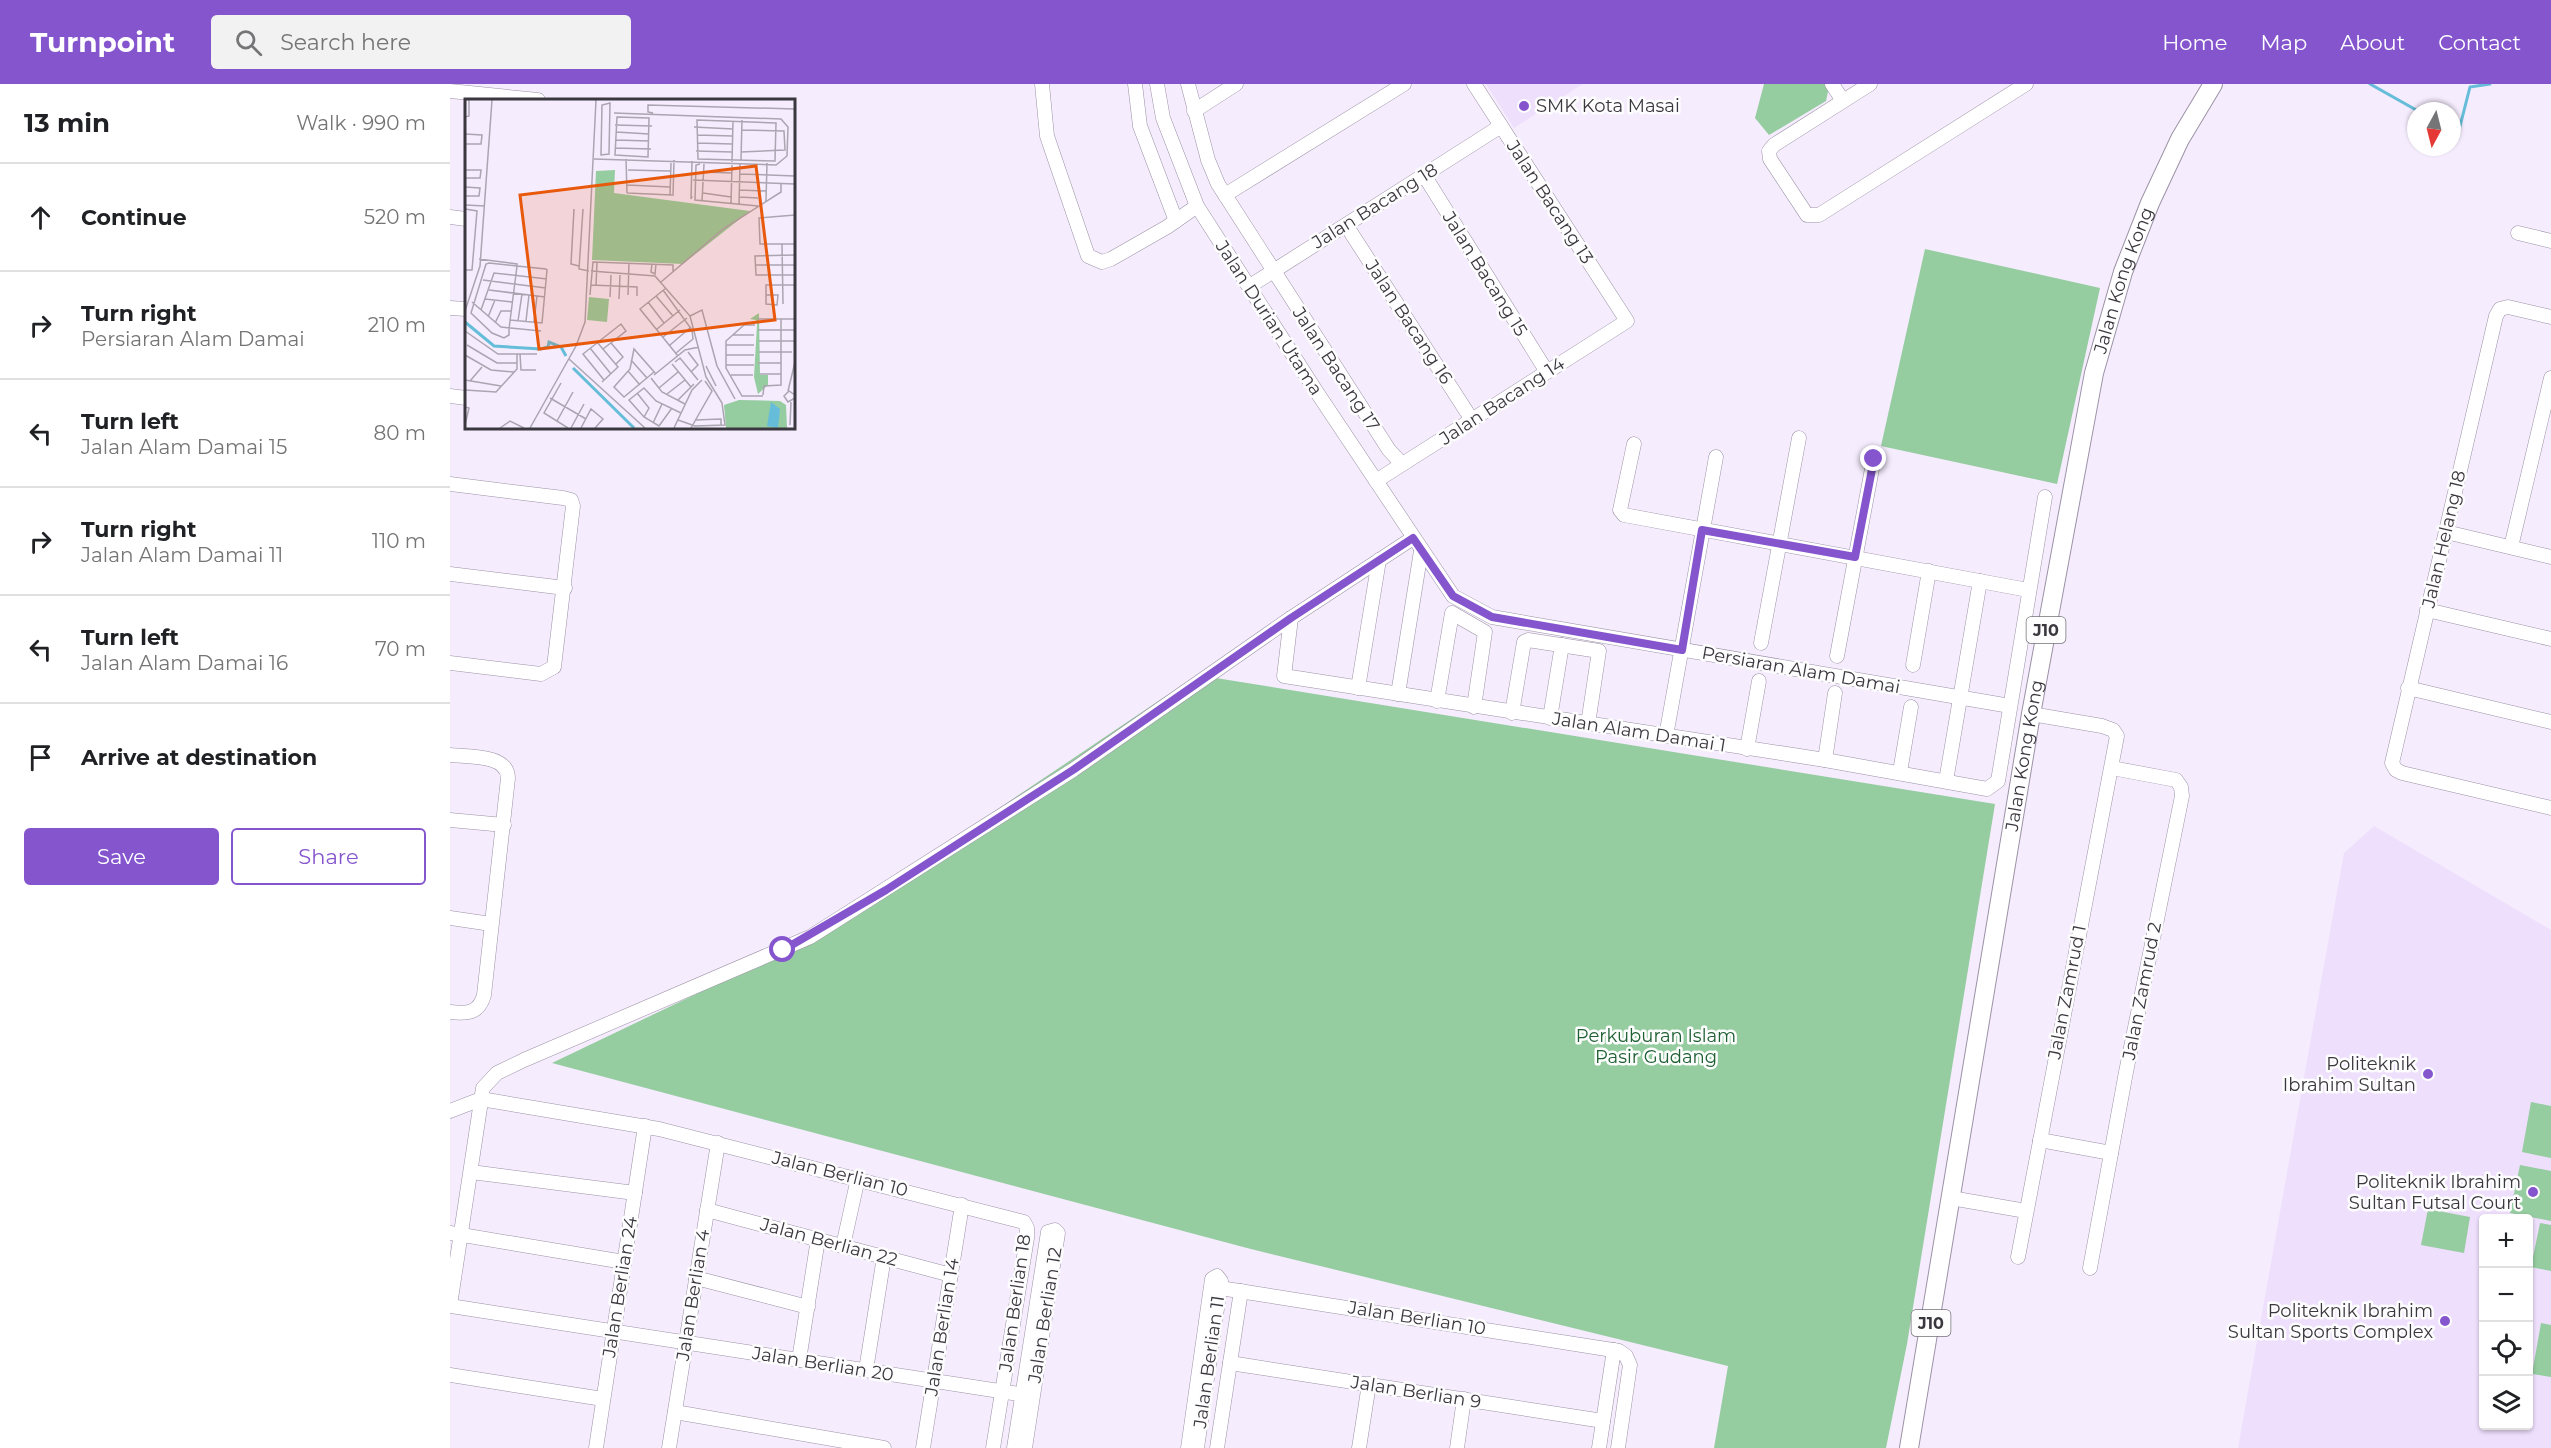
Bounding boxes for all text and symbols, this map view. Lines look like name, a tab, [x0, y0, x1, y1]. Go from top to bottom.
search box	[211, 15, 631, 69]
text: Turnpoint	[30, 25, 175, 59]
icon: search	[232, 26, 265, 59]
text: Search here	[280, 29, 411, 56]
text: Home	[2162, 30, 2227, 55]
text: Map	[2260, 30, 2307, 55]
text: About	[2340, 30, 2405, 55]
text: Contact	[2438, 30, 2521, 55]
place label: SMK Kota Masai	[1536, 95, 1680, 117]
inset map	[465, 99, 795, 429]
marker: SMK Kota Masai	[1517, 99, 1531, 113]
north arrow	[2407, 102, 2461, 156]
text: 13 min	[24, 107, 110, 139]
text: Walk · 990 m	[296, 111, 426, 135]
street label: Jalan Bacang 13	[1501, 135, 1598, 268]
street label: Jalan Bacang 18	[1307, 158, 1442, 254]
icon: ahead	[24, 201, 57, 234]
text: Continue	[81, 204, 187, 231]
street label: Jalan Kong Kong	[2089, 204, 2158, 357]
text: 520 m	[364, 205, 426, 229]
street label: Jalan Bacang 15	[1437, 207, 1532, 340]
street label: Jalan Durian Utama	[1210, 236, 1327, 399]
street label: Jalan Bacang 16	[1360, 255, 1457, 388]
text: Turn right	[81, 300, 196, 327]
street label: Jalan Bacang 17	[1287, 302, 1384, 435]
icon: right	[24, 309, 57, 342]
text: 210 m	[368, 313, 426, 337]
text: Persiaran Alam Damai	[81, 327, 305, 351]
street label: Jalan Bacang 14	[1435, 352, 1569, 450]
text: Turn left	[81, 408, 179, 435]
icon: left	[24, 417, 57, 450]
text: 80 m	[374, 421, 426, 445]
text: Jalan Alam Damai 15	[81, 435, 287, 459]
route end	[1860, 445, 1886, 471]
street label: Jalan Helang 18	[2417, 468, 2470, 611]
text: Turn right	[81, 516, 196, 543]
icon: right	[24, 525, 57, 558]
text: 110 m	[372, 529, 426, 553]
text: Jalan Alam Damai 11	[81, 543, 283, 567]
road number: J10	[2026, 617, 2066, 643]
text: Turn left	[81, 624, 179, 651]
icon: left	[24, 633, 57, 666]
text: 70 m	[375, 637, 426, 661]
street label: Persiaran Alam Damai	[1700, 642, 1902, 698]
text: Jalan Alam Damai 16	[81, 651, 288, 675]
street label: Jalan Kong Kong	[2001, 678, 2048, 834]
street label: Jalan Alam Damai 1	[1550, 707, 1727, 757]
icon: arrive	[24, 741, 57, 774]
text: Arrive at destination	[81, 744, 317, 771]
button: Save	[24, 828, 219, 885]
button: Share	[231, 828, 426, 885]
street label: Jalan Zamrud 2	[2118, 920, 2166, 1063]
street label: Jalan Zamrud 1	[2043, 923, 2091, 1062]
route start	[769, 936, 795, 962]
park label: Perkuburan Islam Pasir Gudang	[1576, 1025, 1736, 1068]
place label: Politeknik Ibrahim Sultan	[2283, 1053, 2416, 1096]
marker: Politeknik Ibrahim Sultan	[2421, 1067, 2435, 1081]
street label: Jalan Berlian 10	[769, 1146, 910, 1202]
place label: Politeknik Ibrahim Sultan Futsal Court	[2349, 1171, 2521, 1214]
marker: Politeknik Ibrahim Sultan Futsal Court	[2526, 1185, 2540, 1199]
street label: Jalan Berlian 22	[757, 1213, 900, 1271]
map controls	[2479, 1214, 2533, 1430]
button: +	[2479, 1214, 2533, 1268]
street label: Jalan Berlian 24	[598, 1215, 642, 1360]
street label: Jalan Berlian 4	[672, 1228, 714, 1363]
street label: Jalan Berlian 18	[994, 1233, 1036, 1374]
street label: Jalan Berlian 12	[1023, 1245, 1067, 1386]
street label: Jalan Berlian 14	[920, 1256, 964, 1398]
button: −	[2479, 1268, 2533, 1322]
street label: Jalan Berlian 11	[1189, 1294, 1229, 1431]
street label: Jalan Berlian 10	[1346, 1296, 1487, 1340]
place label: Politeknik Ibrahim Sultan Sports Complex	[2228, 1300, 2433, 1343]
road number: J10	[1912, 1310, 1950, 1336]
marker: Politeknik Ibrahim Sultan Sports Complex	[2438, 1314, 2452, 1328]
button: locate	[2479, 1322, 2533, 1376]
street label: Jalan Berlian 20	[750, 1342, 895, 1386]
street label: Jalan Berlian 9	[1348, 1371, 1483, 1413]
button: layers	[2479, 1376, 2533, 1430]

